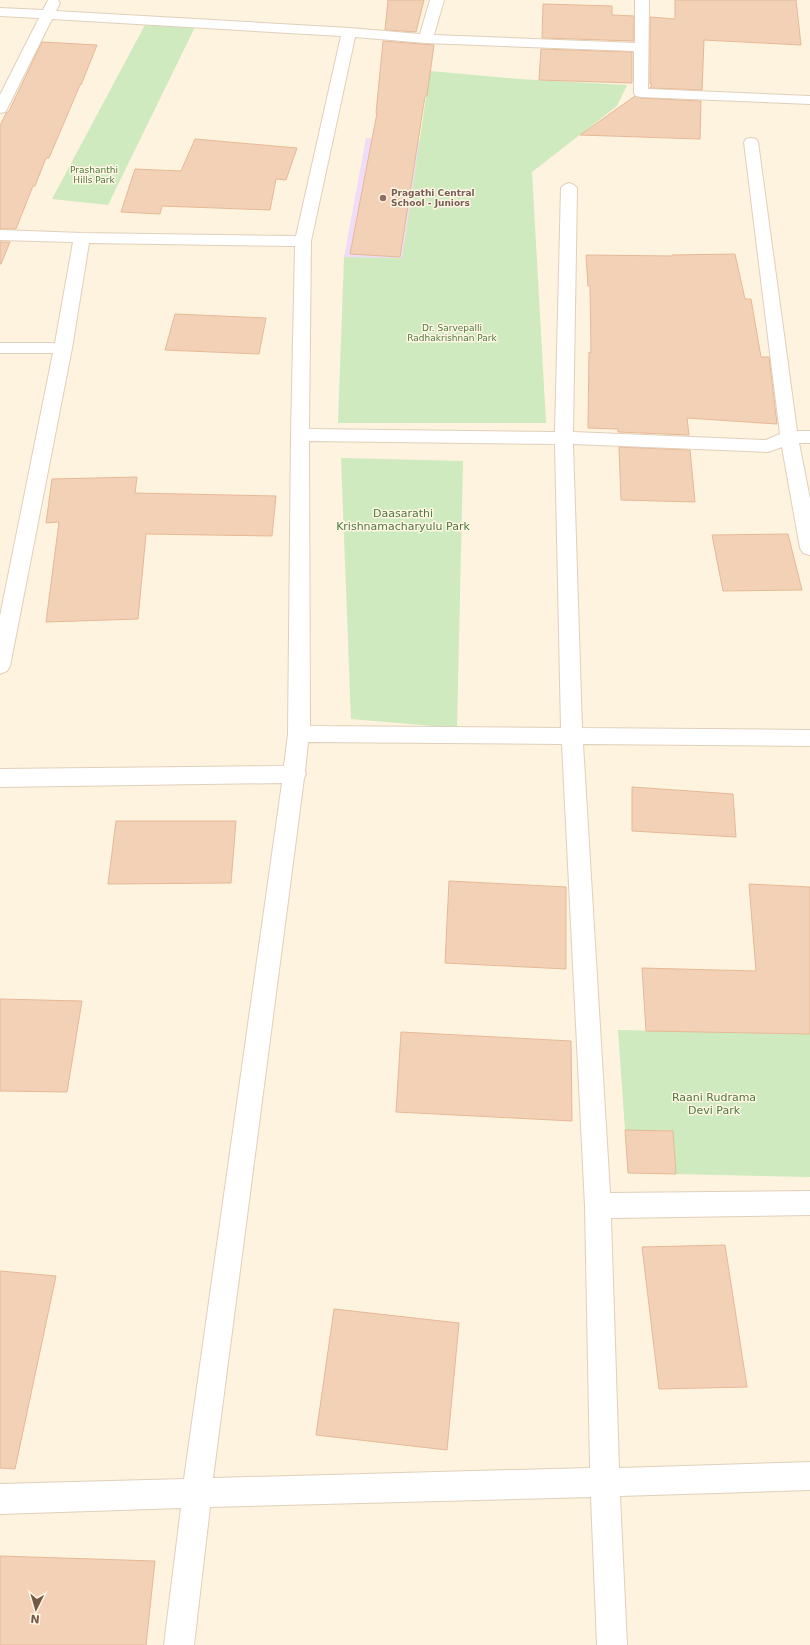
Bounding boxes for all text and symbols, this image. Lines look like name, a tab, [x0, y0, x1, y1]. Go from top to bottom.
park label: Prashanthi Hills Park	[70, 165, 118, 185]
place label: Pragathi Central School - Juniors	[391, 188, 475, 208]
marker: Pragathi Central School - Juniors	[378, 193, 388, 203]
park label: Dr. Sarvepalli Radhakrishnan Park	[407, 323, 498, 343]
park label: Daasarathi Krishnamacharyulu Park	[336, 507, 470, 533]
park label: Raani Rudrama Devi Park	[672, 1091, 756, 1117]
north arrow	[16, 1589, 56, 1629]
text: N	[30, 1612, 40, 1625]

